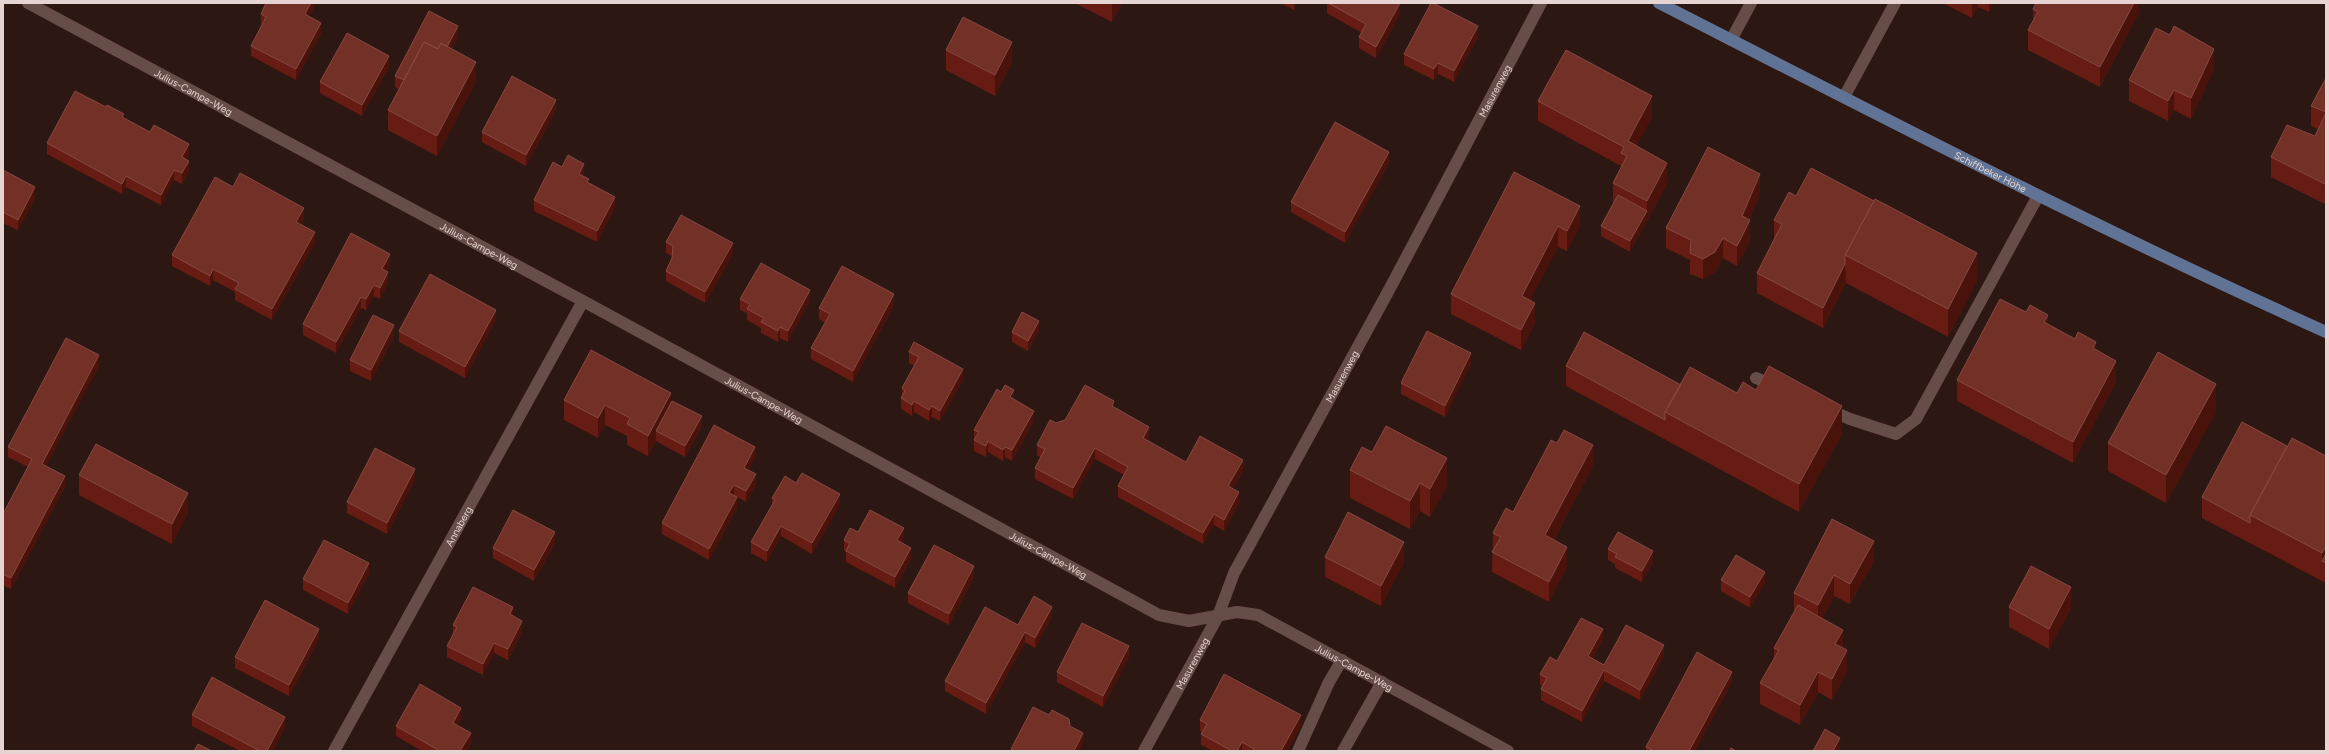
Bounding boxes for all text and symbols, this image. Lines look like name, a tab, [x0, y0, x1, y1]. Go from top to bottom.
street label: Masurenweg	[1476, 62, 1514, 119]
street label: Julius-Campe-Weg	[152, 66, 235, 119]
street label: Schiffbeker Höhe	[1952, 149, 2029, 196]
street label: Julius-Campe-Weg	[438, 219, 520, 272]
street label: Masurenweg	[1323, 348, 1362, 405]
street label: Julius-Campe-Weg	[723, 374, 805, 427]
street label: Annaberg	[443, 504, 475, 549]
street label: Julius-Campe-Weg	[1007, 529, 1089, 582]
street label: Masurenweg	[1173, 635, 1212, 692]
street label: Julius-Campe-Weg	[1313, 641, 1395, 694]

